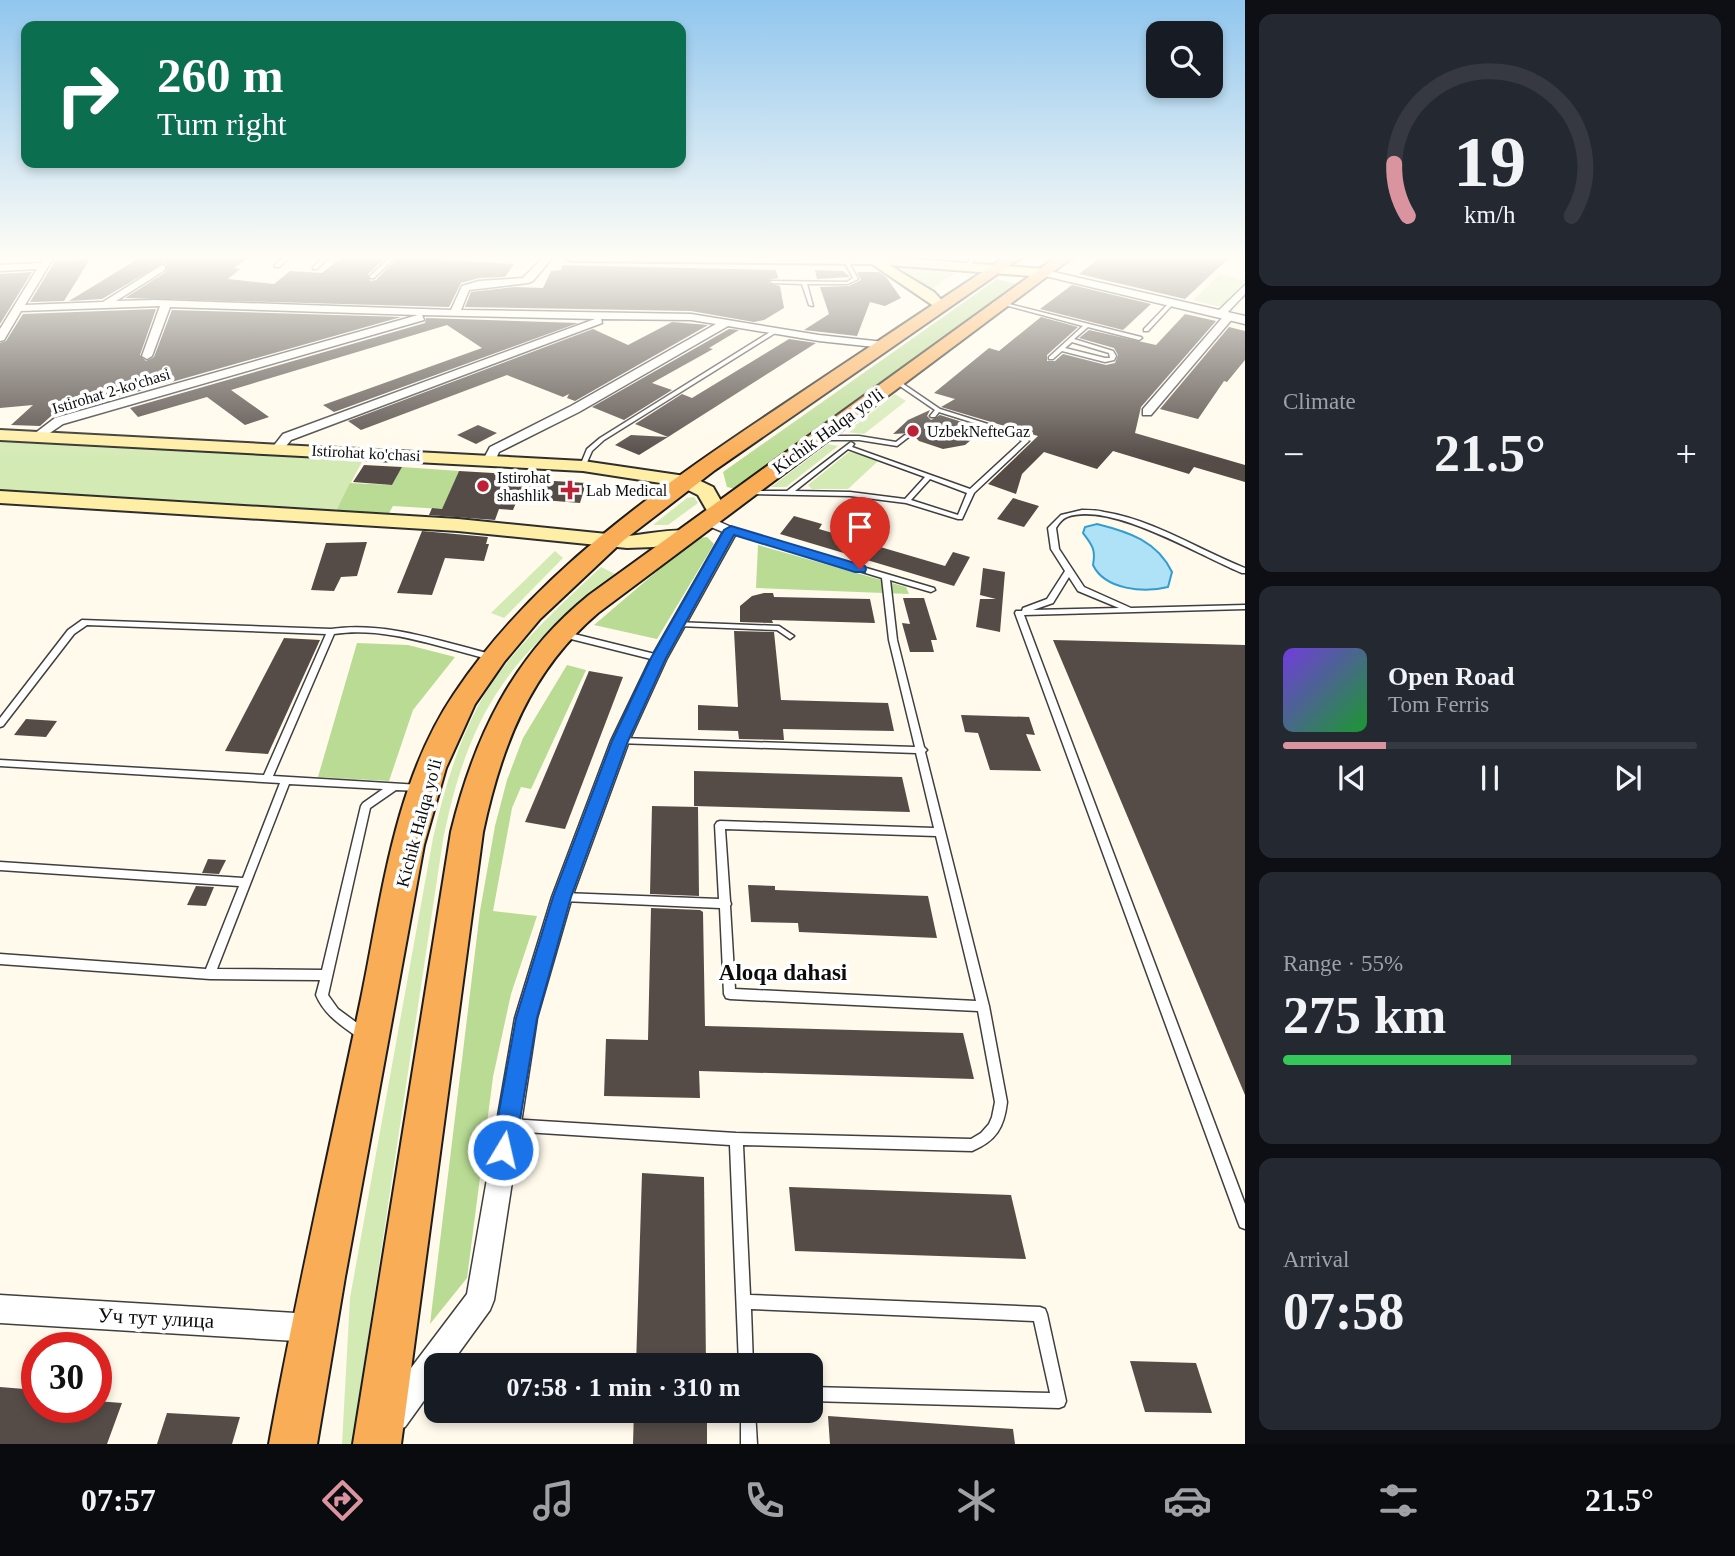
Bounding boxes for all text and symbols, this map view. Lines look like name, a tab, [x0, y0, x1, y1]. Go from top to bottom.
map controls	[1146, 21, 1223, 98]
button: search	[1146, 21, 1223, 98]
text: 260 m	[157, 48, 284, 103]
icon: right	[42, 49, 133, 140]
text: Turn right	[157, 106, 287, 142]
text: 19	[1454, 121, 1526, 202]
text: km/h	[1464, 201, 1516, 228]
street label: Istirohat 2-ko'chasi	[50, 365, 173, 417]
street label: Kichik Halqa yo'li	[769, 384, 887, 478]
text: Climate	[1283, 389, 1356, 414]
marker: UzbekNefteGaz	[905, 423, 921, 439]
place label: UzbekNefteGaz	[927, 423, 1030, 440]
text: 21.5°	[1434, 425, 1546, 482]
text: −	[1283, 433, 1304, 475]
text: +	[1676, 433, 1697, 475]
street label: Istirohat ko'chasi	[311, 442, 421, 464]
place label: Istirohat shashlik	[497, 469, 551, 504]
marker: Istirohat shashlik	[475, 478, 491, 494]
marker: Lab Medical	[560, 480, 580, 500]
place label: Lab Medical	[586, 482, 668, 499]
pin	[830, 497, 890, 569]
icon: arrive	[841, 508, 879, 546]
text: Open Road	[1388, 662, 1514, 691]
text: Tom Ferris	[1388, 692, 1489, 717]
street label: Kichik Halqa yo'li	[392, 757, 446, 889]
icon: previous	[1333, 759, 1371, 797]
icon: pause	[1471, 759, 1509, 797]
icon: next	[1609, 759, 1647, 797]
text: Range · 55%	[1283, 951, 1403, 976]
district label: Aloqa dahasi	[719, 960, 848, 985]
text: 275 km	[1283, 987, 1446, 1044]
position arrow	[466, 1113, 540, 1187]
text: Arrival	[1283, 1247, 1349, 1272]
text: 07:58	[1283, 1283, 1404, 1340]
street label: Уч тут улица	[97, 1303, 215, 1333]
speed limit sign: 30	[21, 1332, 112, 1423]
text: 07:58 · 1 min · 310 m	[507, 1373, 741, 1402]
icon: directions	[318, 1476, 367, 1525]
icon: music	[529, 1476, 578, 1525]
icon: phone	[740, 1476, 789, 1525]
icon: climate	[952, 1476, 1001, 1525]
icon: car	[1163, 1476, 1212, 1525]
icon: filters	[1374, 1476, 1423, 1525]
text: 07:57	[81, 1482, 156, 1518]
text: 21.5°	[1585, 1482, 1654, 1518]

